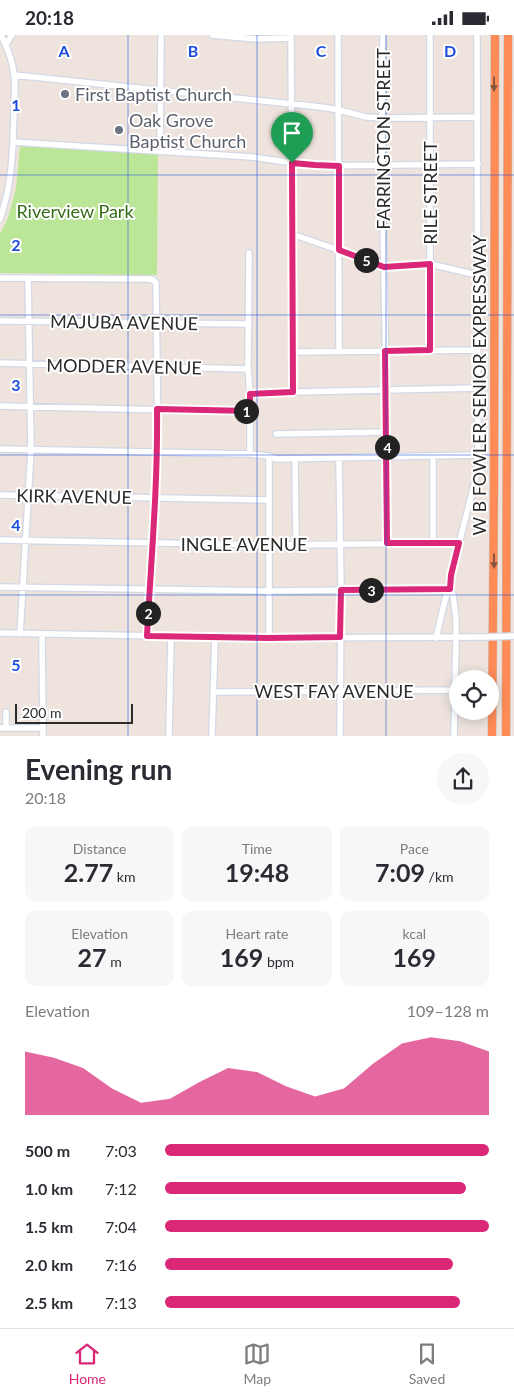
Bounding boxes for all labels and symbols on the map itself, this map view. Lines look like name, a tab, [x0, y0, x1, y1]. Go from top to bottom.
text: A	[57, 41, 70, 60]
text: B	[188, 41, 198, 60]
text: C	[316, 41, 327, 60]
text: D	[444, 41, 456, 60]
street label: FARRINGTON STREET	[372, 48, 394, 230]
one-way arrow	[490, 76, 498, 92]
place label: First Baptist Church	[75, 83, 232, 105]
marker: First Baptist Church	[59, 88, 71, 100]
text: 1	[11, 95, 21, 114]
place label: Oak Grove Baptist Church	[129, 109, 246, 152]
pin	[271, 112, 313, 163]
marker: Oak Grove Baptist Church	[113, 124, 125, 136]
street label: RILE STREET	[419, 141, 441, 245]
park label: Riverview Park	[16, 200, 134, 222]
street label: W B FOWLER SENIOR EXPRESSWAY	[468, 234, 490, 536]
text: 2	[11, 235, 21, 254]
pin: 5	[354, 247, 378, 273]
street label: MAJUBA AVENUE	[50, 310, 198, 334]
street label: MODDER AVENUE	[46, 354, 202, 378]
text: 3	[11, 375, 21, 394]
pin: 1	[234, 399, 258, 423]
pin: 4	[374, 435, 400, 459]
street label: KIRK AVENUE	[16, 484, 132, 508]
text: 4	[11, 515, 21, 534]
street label: INGLE AVENUE	[181, 533, 307, 555]
one-way arrow	[490, 553, 498, 569]
pin: 3	[358, 577, 384, 603]
pin: 2	[136, 601, 160, 625]
text: 5	[11, 655, 21, 674]
street label: WEST FAY AVENUE	[254, 680, 414, 702]
scale bar	[15, 701, 132, 724]

